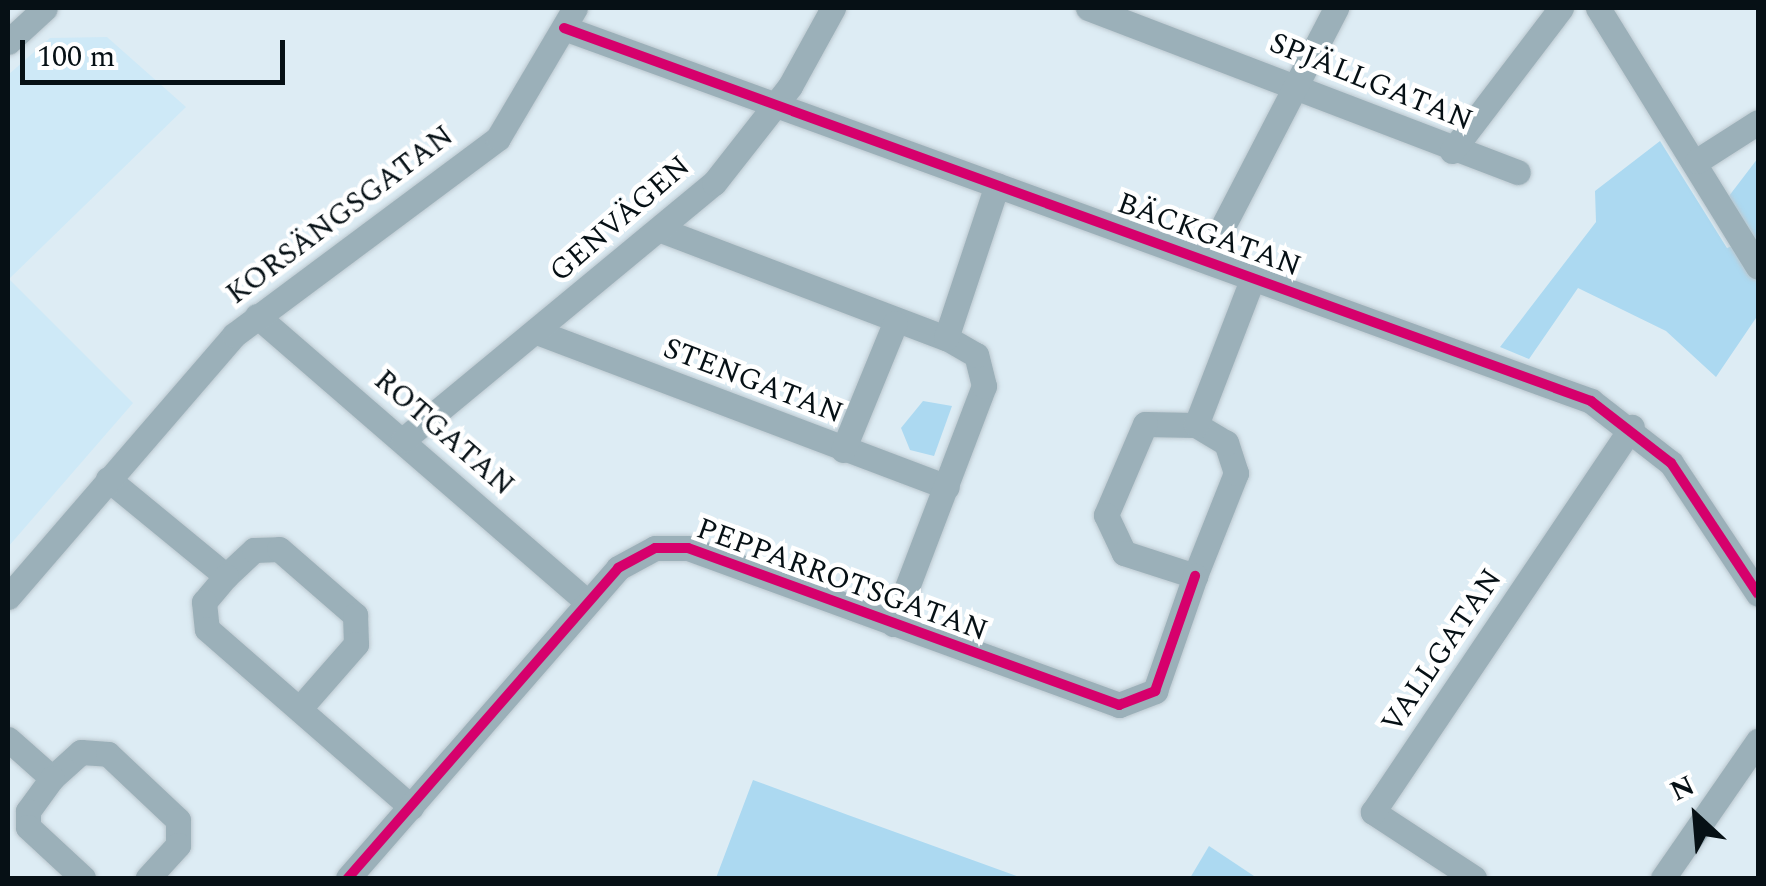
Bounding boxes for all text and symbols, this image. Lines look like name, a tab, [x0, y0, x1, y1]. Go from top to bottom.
scale bar	[25, 20, 290, 82]
street label: SPJÄLLGATAN	[1264, 25, 1478, 139]
text: 100 m	[37, 34, 115, 80]
street label: KORSÄNGSGATAN	[219, 118, 461, 312]
street label: GENVÄGEN	[542, 148, 698, 290]
street label: BÄCKGATAN	[1112, 185, 1306, 285]
street label: STENGATAN	[658, 330, 848, 432]
street label: ROTGATAN	[366, 362, 522, 504]
street label: PEPPARROTSGATAN	[692, 511, 992, 649]
street label: VALLGATAN	[1374, 562, 1510, 740]
text: N	[1663, 764, 1702, 813]
north arrow	[1646, 766, 1746, 866]

